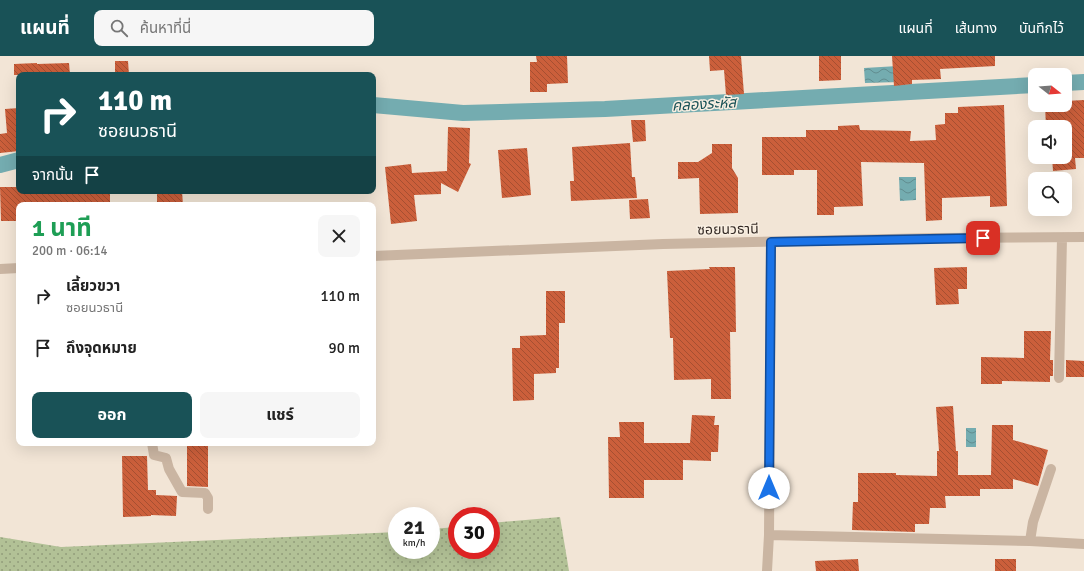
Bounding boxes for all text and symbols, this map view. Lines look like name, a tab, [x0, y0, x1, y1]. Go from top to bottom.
search box	[94, 10, 374, 46]
text: แผนที่	[20, 16, 70, 40]
icon: search	[108, 17, 130, 39]
text: ค้นหาที่นี่	[140, 19, 191, 37]
text: แผนที่	[899, 20, 933, 37]
text: เส้นทาง	[955, 20, 997, 37]
text: บันทึกไว้	[1019, 20, 1064, 37]
north arrow	[1028, 68, 1072, 112]
map controls	[1028, 68, 1072, 216]
text: 110 m	[98, 84, 172, 118]
icon: right	[32, 88, 84, 140]
water label: คลองระหัส	[671, 93, 739, 115]
text: ซอยนวธานี	[98, 120, 177, 142]
button: sound	[1028, 120, 1072, 164]
icon: arrive	[81, 164, 103, 186]
text: จากนั้น	[32, 166, 73, 184]
button: search	[1028, 172, 1072, 216]
text: 1 นาที	[32, 213, 92, 243]
button: close	[318, 215, 360, 257]
street label: ซอยนวธานี	[697, 220, 759, 239]
pin	[966, 221, 1000, 255]
icon: arrive	[972, 227, 994, 249]
text: 200 m · 06:14	[32, 243, 108, 259]
text: เลี้ยวขวา	[66, 277, 120, 295]
icon: right	[32, 285, 54, 307]
text: 110 m	[320, 287, 360, 305]
text: ซอยนวธานี	[66, 300, 123, 316]
icon: arrive	[32, 337, 54, 359]
text: ถึงจุดหมาย	[66, 339, 137, 357]
text: 90 m	[329, 339, 360, 357]
button: ออก	[32, 392, 192, 438]
button: แชร์	[200, 392, 360, 438]
position arrow	[748, 467, 790, 509]
speed limit sign: 30	[448, 507, 500, 559]
text: 21	[403, 515, 425, 540]
text: km/h	[403, 537, 425, 549]

